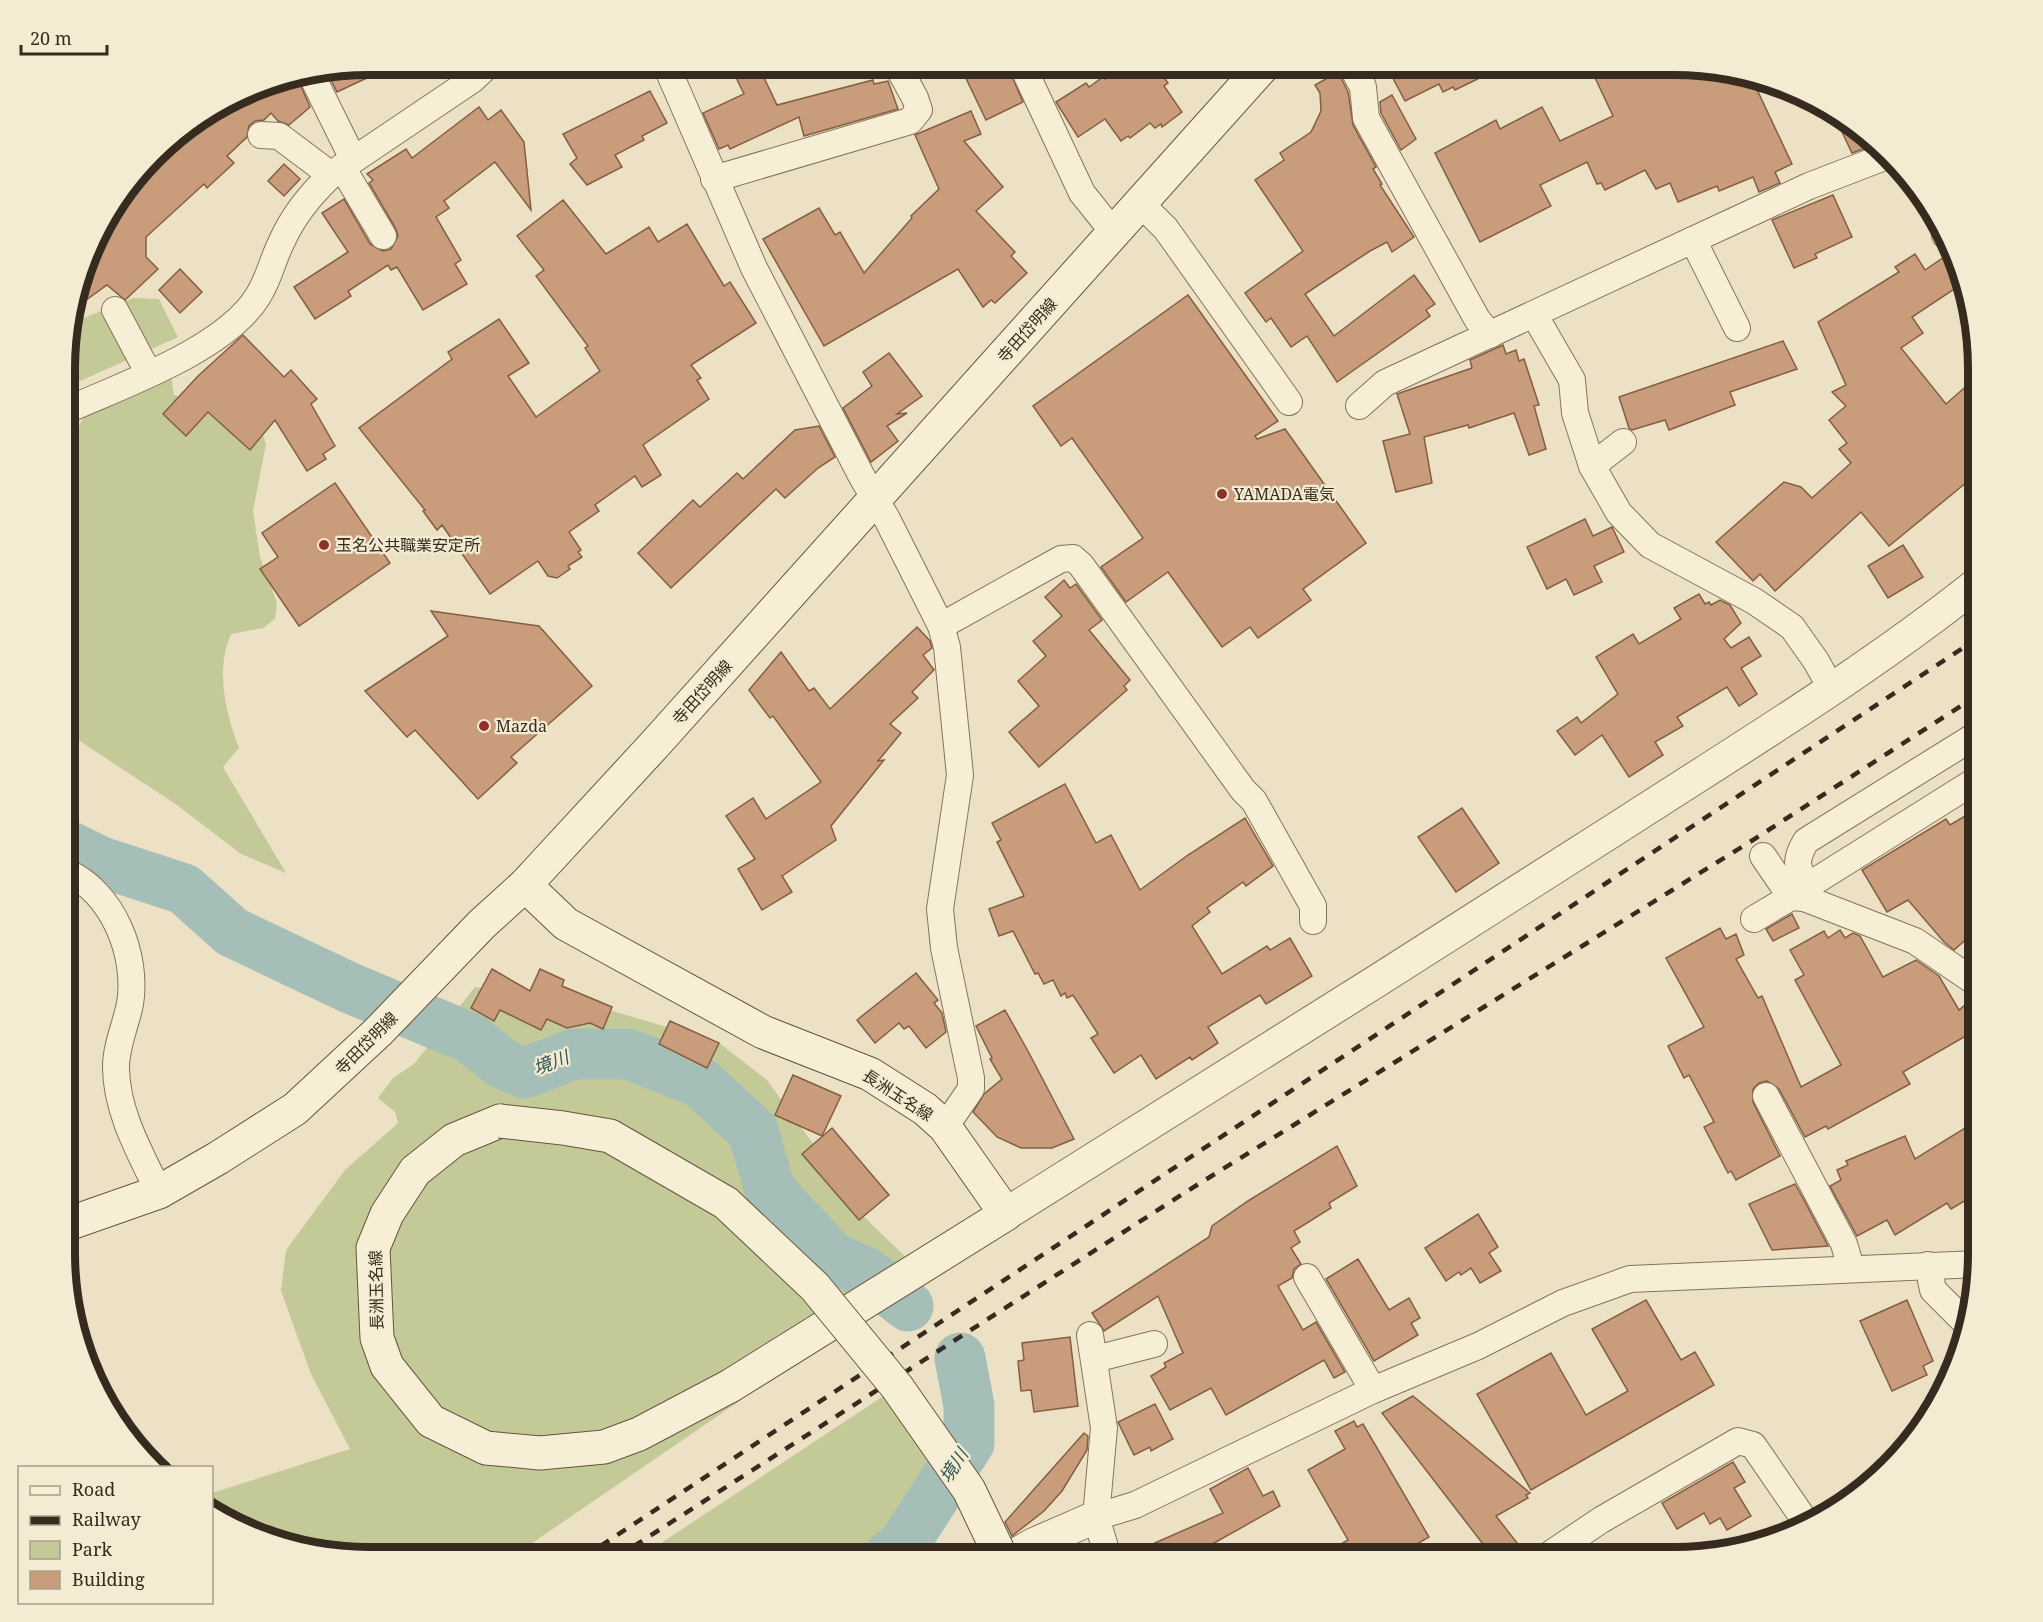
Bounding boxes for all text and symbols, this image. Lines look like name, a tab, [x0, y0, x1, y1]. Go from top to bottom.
scale bar	[21, 18, 106, 56]
text: 20 m	[30, 26, 72, 50]
street label: 寺田岱明線	[992, 293, 1062, 367]
place label: YAMADA電気	[1233, 483, 1335, 505]
marker: YAMADA電気	[1215, 487, 1229, 501]
place label: 玉名公共職業安定所	[336, 534, 480, 556]
marker: 玉名公共職業安定所	[317, 538, 331, 552]
street label: 寺田岱明線	[667, 655, 737, 729]
place label: Mazda	[496, 715, 547, 737]
marker: Mazda	[477, 719, 491, 733]
street label: 寺田岱明線	[330, 1007, 402, 1079]
water label: 境川	[530, 1044, 574, 1080]
street label: 長洲玉名線	[858, 1064, 938, 1126]
street label: 長洲玉名線	[364, 1250, 388, 1330]
water label: 境川	[933, 1442, 974, 1487]
legend	[18, 1466, 213, 1604]
text: Road	[72, 1477, 115, 1501]
text: Railway	[72, 1507, 142, 1531]
text: Park	[72, 1537, 112, 1561]
text: Building	[72, 1567, 145, 1591]

